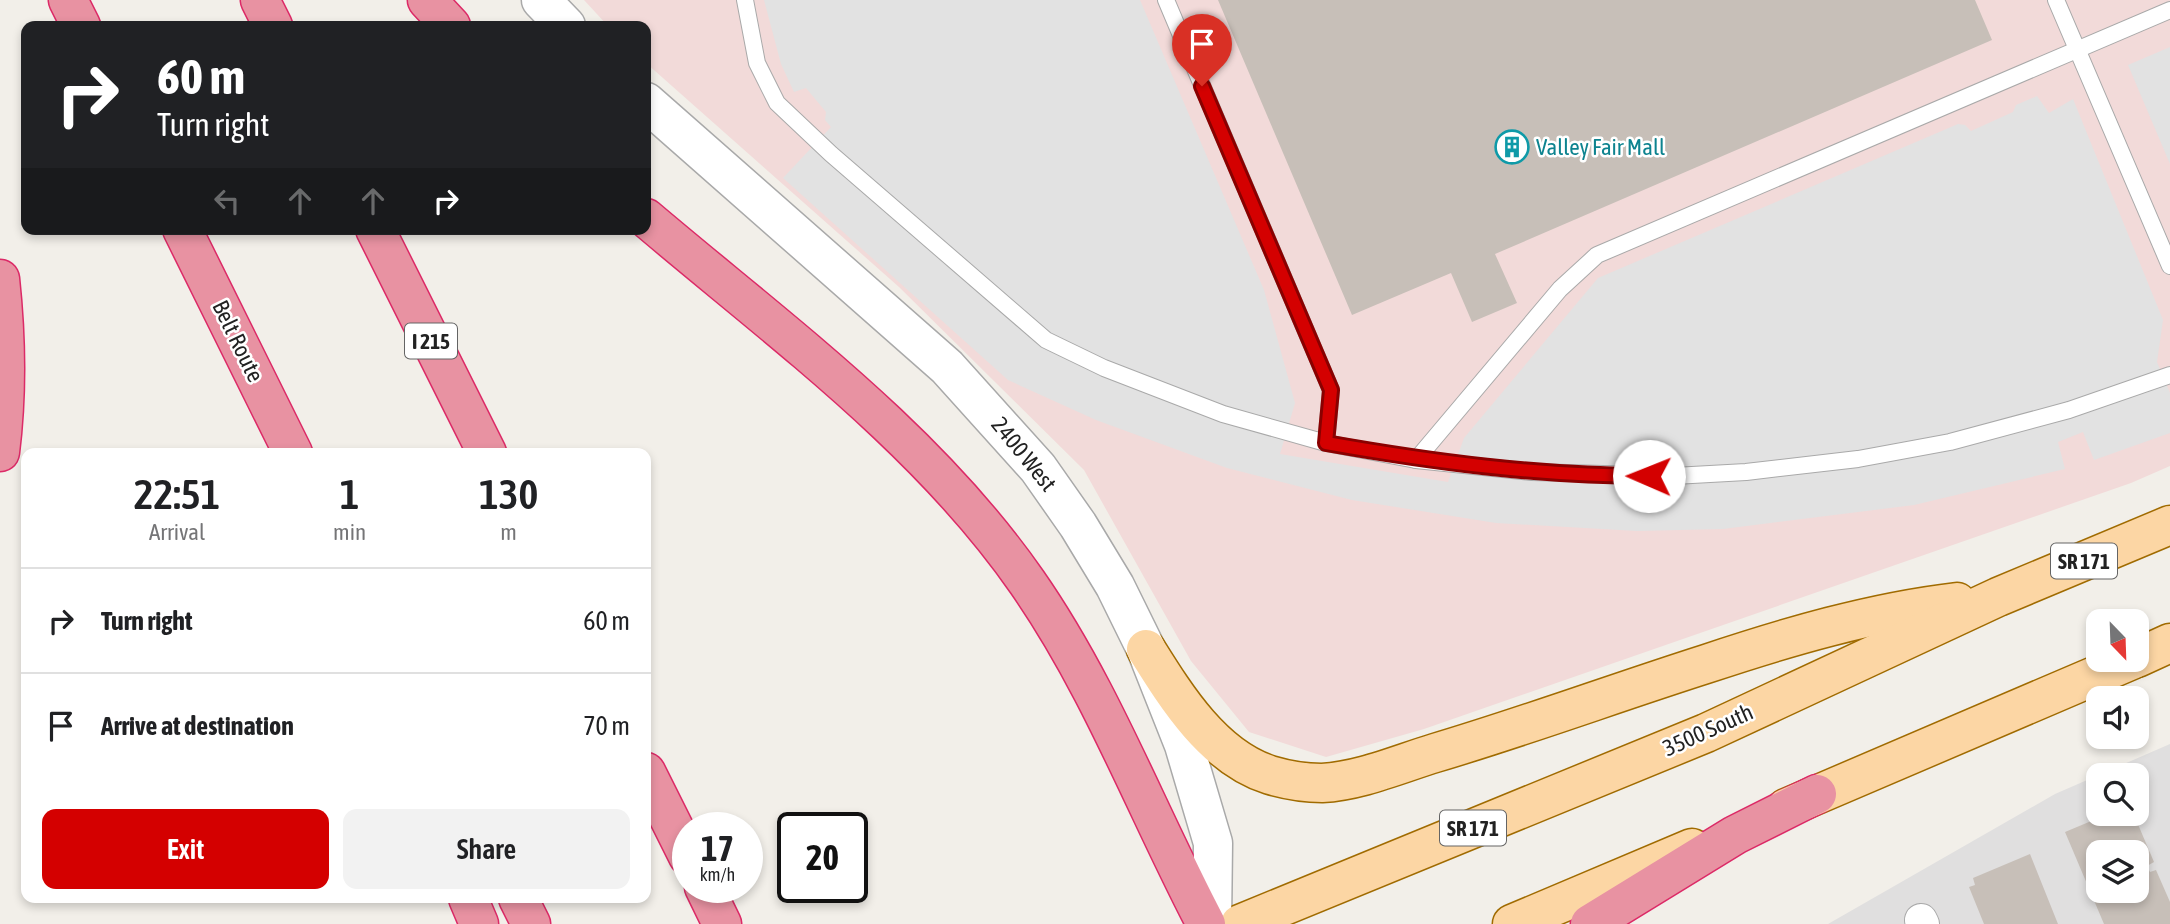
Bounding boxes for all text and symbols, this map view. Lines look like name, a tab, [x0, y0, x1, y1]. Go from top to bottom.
pin	[1172, 14, 1232, 86]
icon: arrive	[1183, 25, 1221, 63]
text: 60 m	[157, 48, 245, 104]
icon: right	[42, 49, 133, 140]
text: Turn right	[157, 106, 270, 143]
building icon: Valley Fair Mall	[1493, 128, 1531, 166]
place label: Valley Fair Mall	[1536, 134, 1665, 160]
icon: left	[208, 182, 246, 220]
icon: ahead	[281, 182, 319, 220]
icon: ahead	[354, 182, 392, 220]
icon: right	[427, 182, 465, 220]
street label: Belt Route	[207, 296, 269, 386]
road number: I 215	[405, 324, 457, 358]
street label: 2400 West	[986, 412, 1062, 496]
position arrow	[1612, 439, 1686, 513]
text: 22:51	[134, 470, 220, 518]
text: 1	[340, 470, 359, 518]
text: 130	[479, 470, 538, 518]
text: Arrival	[149, 519, 205, 545]
text: min	[333, 519, 366, 545]
text: m	[500, 519, 517, 545]
road number: SR 171	[2051, 544, 2117, 578]
icon: right	[42, 602, 80, 640]
text: Turn right	[101, 606, 192, 636]
text: 60 m	[583, 606, 630, 636]
north arrow	[2086, 609, 2149, 672]
map controls	[2086, 609, 2149, 903]
button: sound	[2086, 686, 2149, 749]
street label: 3500 South	[1659, 699, 1757, 761]
icon: arrive	[42, 707, 80, 745]
text: Arrive at destination	[101, 711, 294, 741]
text: 70 m	[583, 711, 630, 741]
button: search	[2086, 763, 2149, 826]
button: Exit	[42, 809, 329, 889]
button: Share	[343, 809, 630, 889]
road number: SR 171	[1440, 810, 1506, 846]
speed limit sign: 20	[777, 812, 868, 903]
text: 17	[701, 828, 734, 868]
button: layers	[2086, 840, 2149, 903]
text: km/h	[700, 864, 735, 885]

